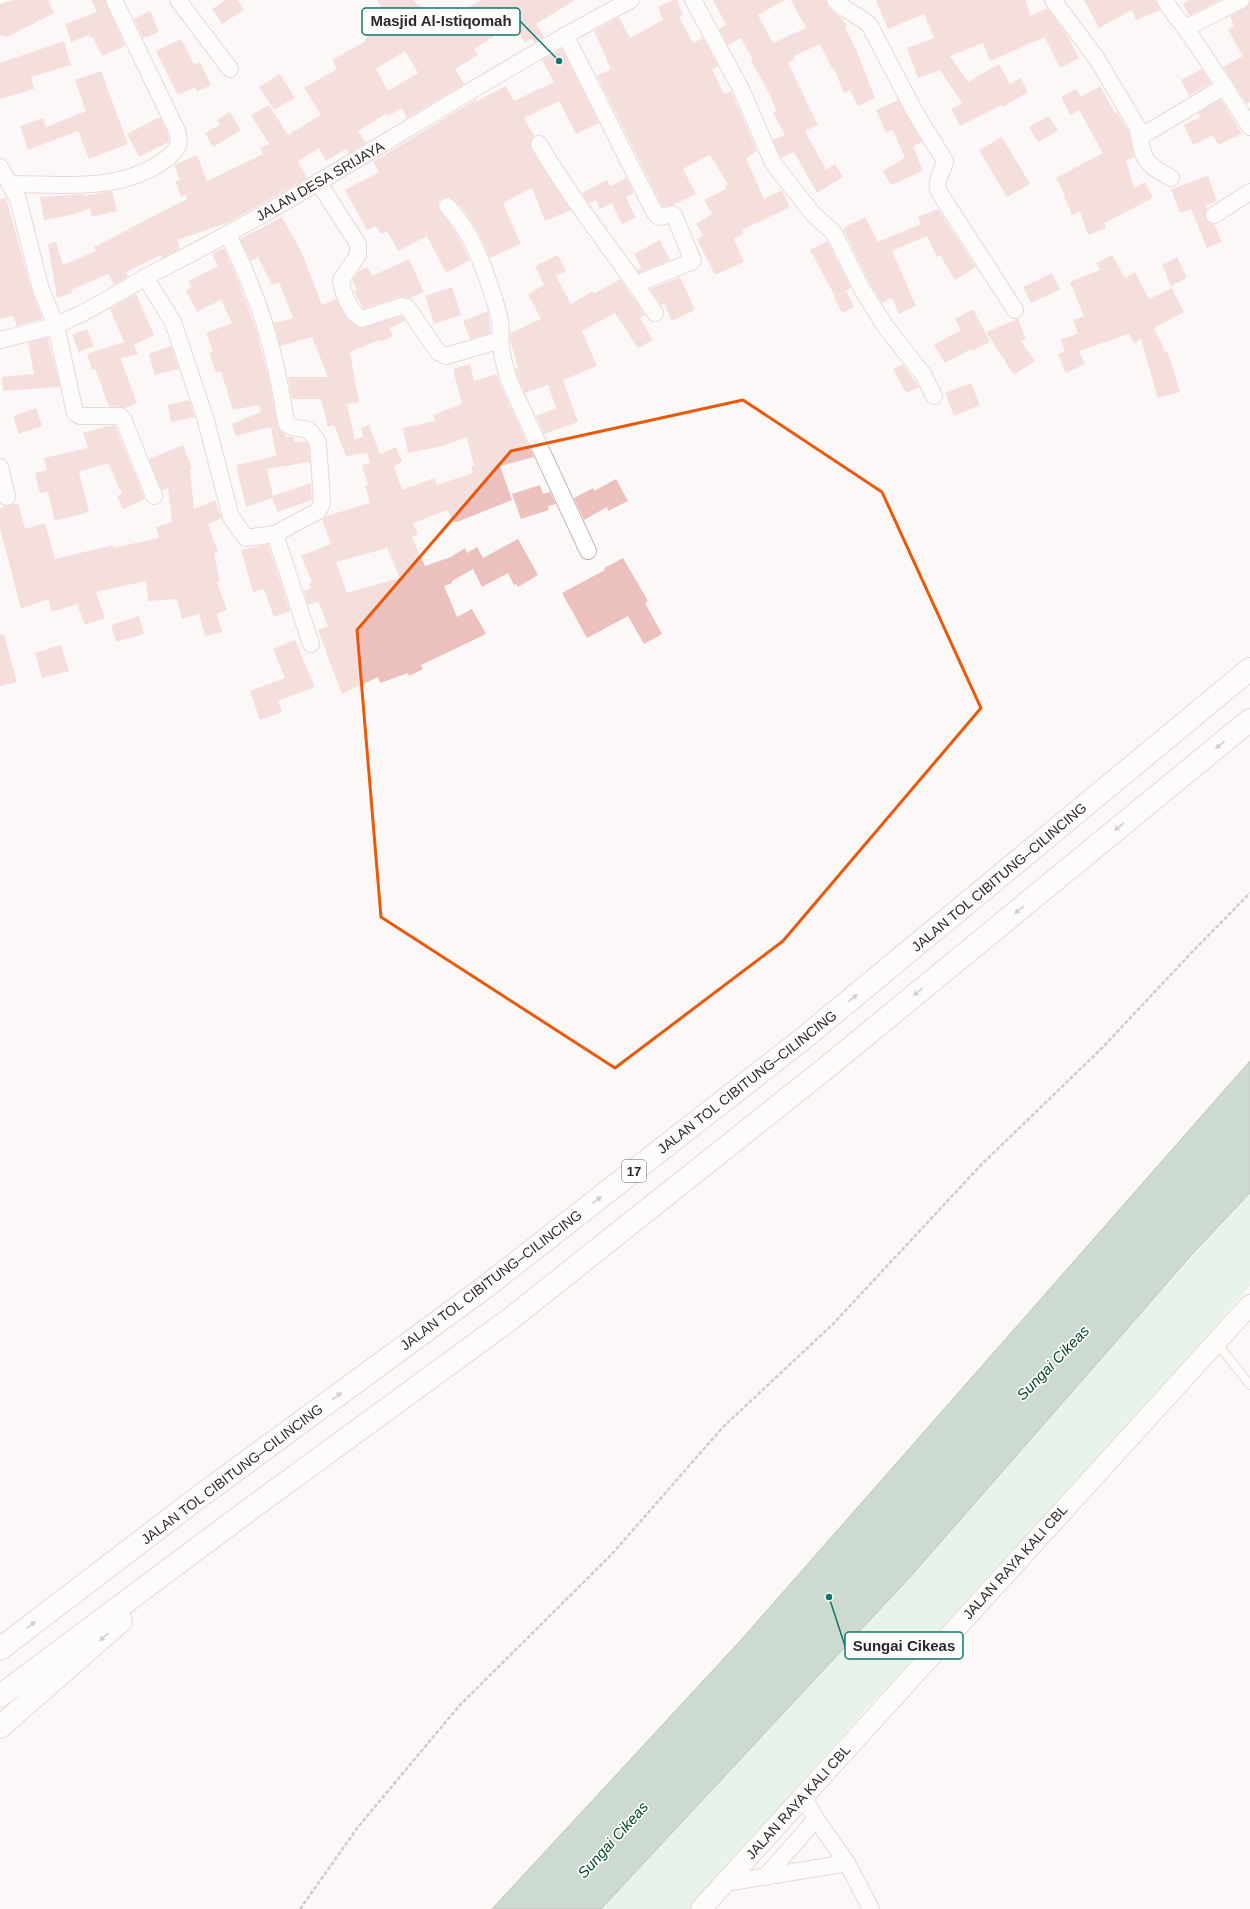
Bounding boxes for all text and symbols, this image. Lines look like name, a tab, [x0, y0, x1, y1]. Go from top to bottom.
callout: Masjid Al-Istiqomah	[362, 8, 520, 35]
text: Masjid Al-Istiqomah	[370, 12, 512, 29]
street label: JALAN DESA SRIJAYA	[253, 137, 387, 224]
one-way arrow	[1214, 740, 1225, 749]
street label: JALAN TOL CIBITUNG–CILINCING	[908, 799, 1090, 955]
one-way arrow	[1114, 823, 1125, 832]
one-way arrow	[1013, 905, 1024, 914]
one-way arrow	[913, 988, 924, 996]
one-way arrow	[847, 993, 858, 1002]
street label: JALAN TOL CIBITUNG–CILINCING	[654, 1007, 840, 1157]
road number: 17	[622, 1160, 646, 1182]
one-way arrow	[591, 1195, 602, 1204]
street label: JALAN TOL CIBITUNG–CILINCING	[397, 1207, 585, 1353]
water label: Sungai Cikeas	[1013, 1322, 1093, 1403]
one-way arrow	[331, 1392, 342, 1400]
street label: JALAN TOL CIBITUNG–CILINCING	[138, 1401, 326, 1547]
street label: JALAN RAYA KALI CBL	[960, 1501, 1071, 1622]
one-way arrow	[26, 1622, 36, 1630]
one-way arrow	[98, 1632, 109, 1641]
callout: Sungai Cikeas	[845, 1632, 963, 1659]
text: Sungai Cikeas	[853, 1637, 955, 1654]
street label: JALAN RAYA KALI CBL	[743, 1741, 854, 1862]
water label: Sungai Cikeas	[574, 1798, 652, 1881]

